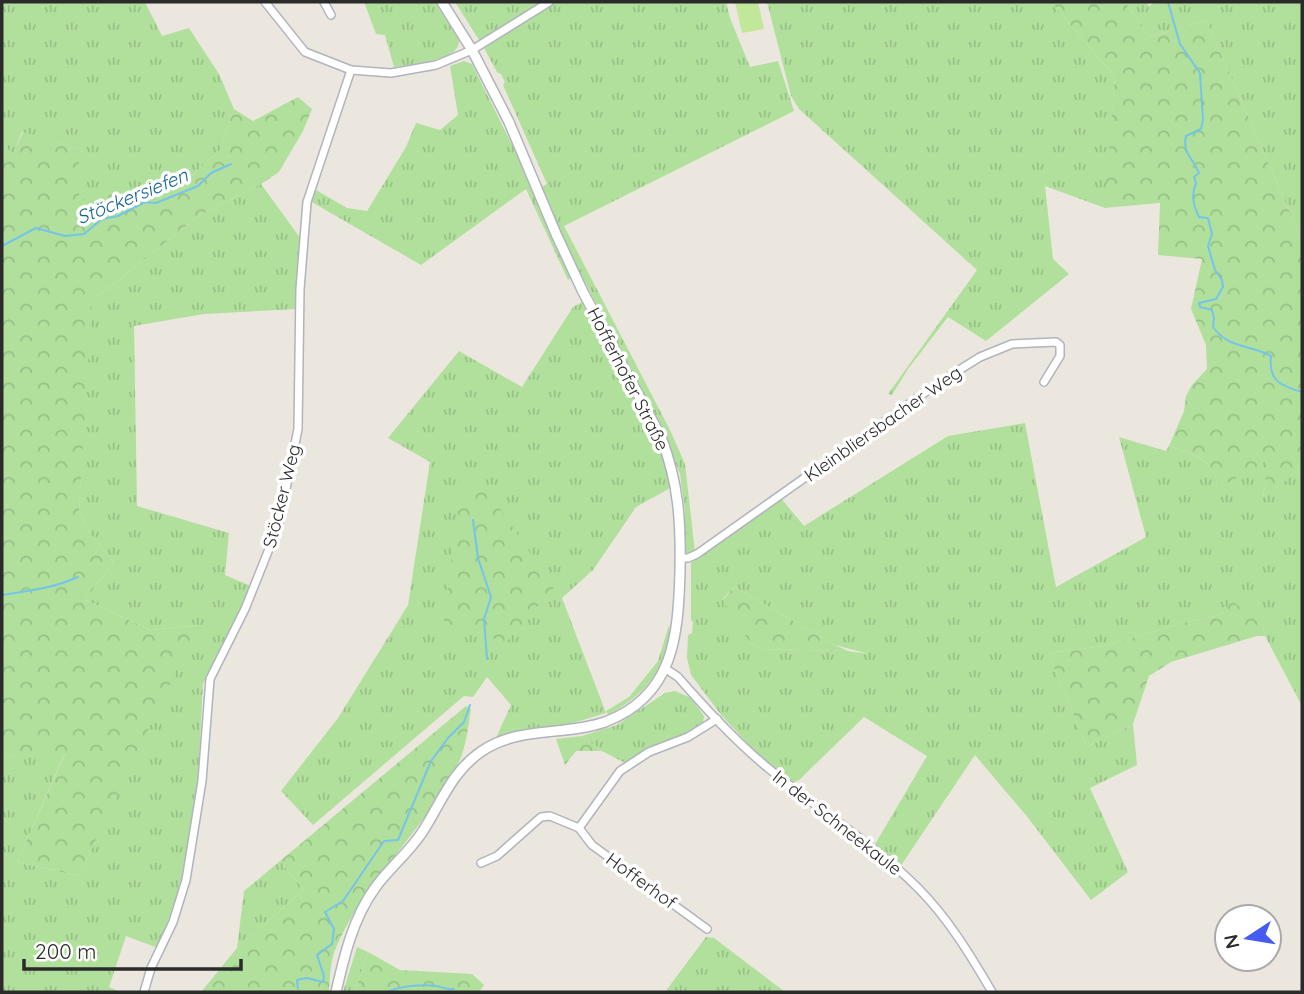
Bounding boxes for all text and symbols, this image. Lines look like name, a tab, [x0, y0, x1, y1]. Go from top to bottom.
water label: Stöckersiefen	[73, 162, 192, 229]
street label: Hofferhofer Straße	[582, 303, 674, 454]
street label: Kleinbliersbacher Weg	[800, 361, 966, 487]
street label: Stöcker Weg	[258, 442, 306, 550]
street label: In der Schneekaule	[768, 765, 907, 880]
street label: Hofferhof	[602, 847, 681, 914]
north arrow	[1213, 903, 1283, 973]
scale bar	[24, 928, 242, 972]
text: N	[1218, 932, 1245, 951]
text: 200 m	[35, 938, 97, 964]

